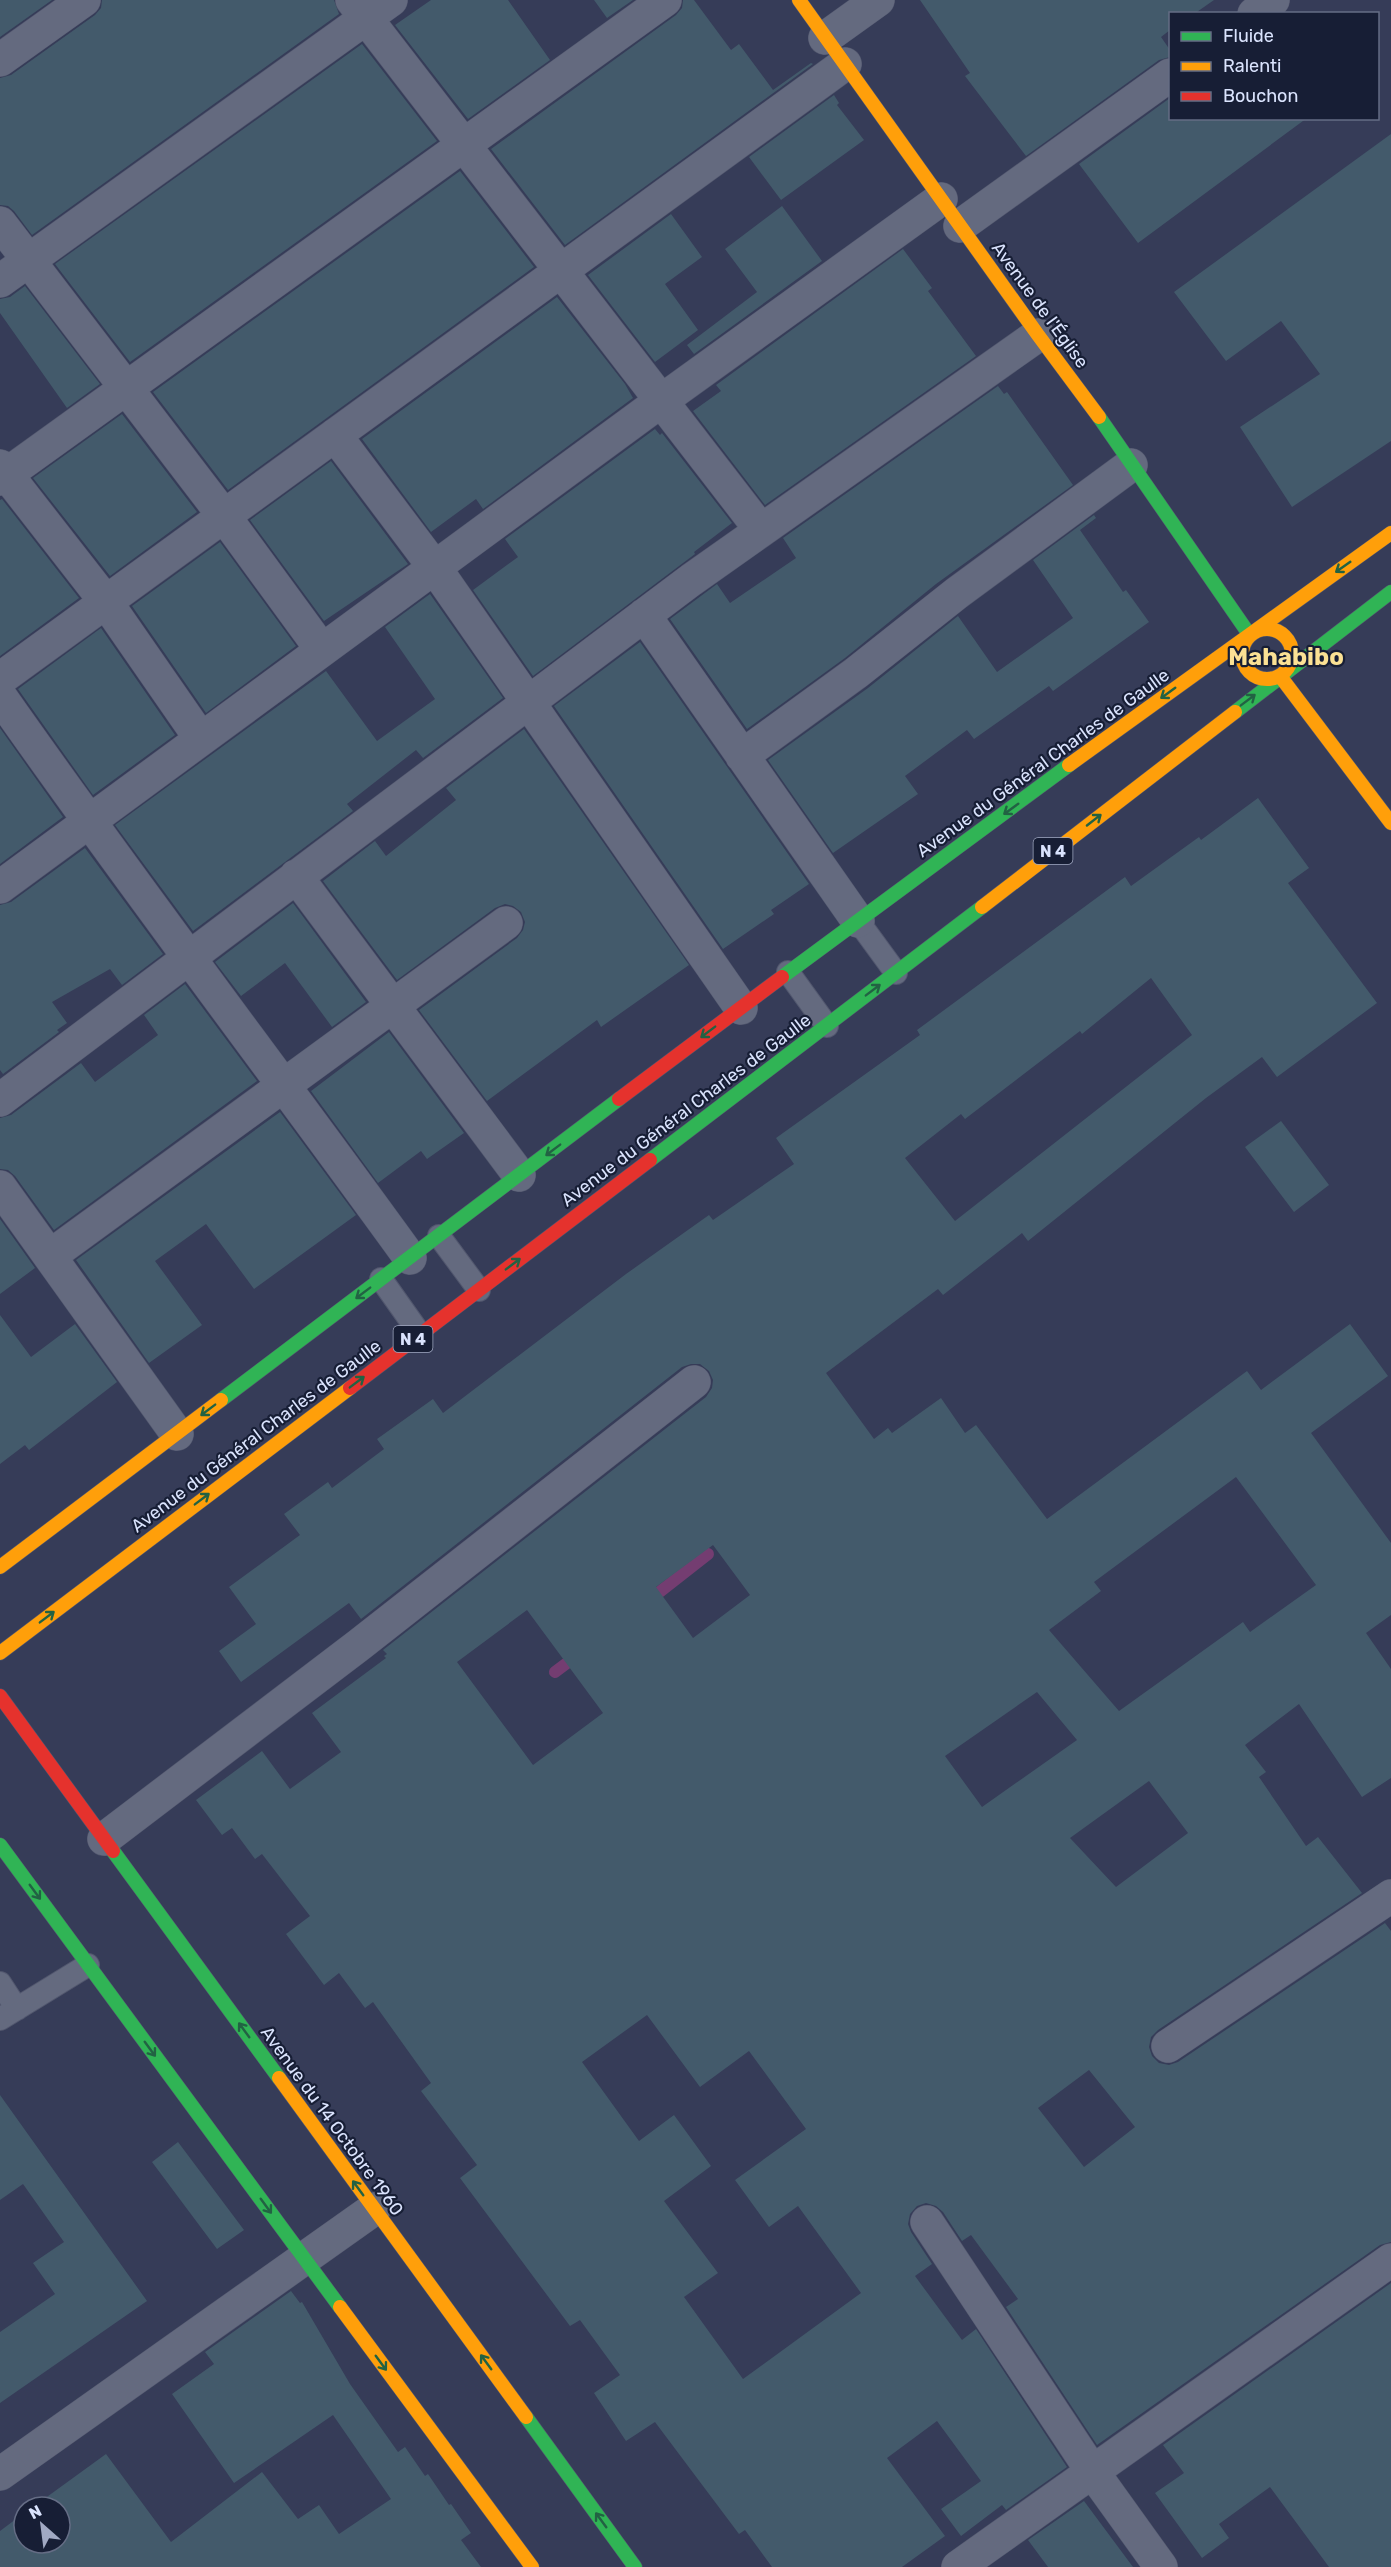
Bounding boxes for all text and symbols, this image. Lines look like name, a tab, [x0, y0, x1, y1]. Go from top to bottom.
legend	[1169, 12, 1379, 120]
text: Fluide	[1223, 25, 1274, 47]
text: Ralenti	[1223, 55, 1281, 77]
text: Bouchon	[1223, 85, 1298, 107]
street label: Avenue de l'Église	[987, 238, 1093, 372]
one-way arrow	[1336, 561, 1352, 573]
district label: Mahabibo	[1228, 643, 1344, 671]
street label: Avenue du Général Charles de Gaulle	[912, 664, 1174, 862]
one-way arrow	[1160, 687, 1176, 699]
one-way arrow	[1240, 694, 1256, 707]
one-way arrow	[1003, 803, 1019, 815]
one-way arrow	[1086, 813, 1102, 826]
road number: N 4	[1034, 838, 1072, 864]
one-way arrow	[865, 984, 881, 997]
street label: Avenue du Général Charles de Gaulle	[557, 1009, 815, 1211]
one-way arrow	[701, 1026, 717, 1039]
one-way arrow	[545, 1144, 561, 1156]
one-way arrow	[505, 1258, 521, 1271]
one-way arrow	[356, 1286, 372, 1299]
road number: N 4	[394, 1326, 432, 1352]
street label: Avenue du Général Charles de Gaulle	[127, 1335, 385, 1537]
one-way arrow	[349, 1375, 365, 1388]
one-way arrow	[200, 1404, 216, 1417]
one-way arrow	[194, 1493, 210, 1506]
one-way arrow	[38, 1611, 54, 1624]
one-way arrow	[28, 1883, 41, 1899]
street label: Avenue du 14 Octobre 1960	[256, 2022, 408, 2220]
one-way arrow	[237, 2023, 250, 2039]
one-way arrow	[144, 2041, 156, 2057]
one-way arrow	[352, 2180, 365, 2196]
one-way arrow	[259, 2198, 272, 2214]
one-way arrow	[375, 2355, 388, 2371]
one-way arrow	[480, 2355, 492, 2371]
north arrow	[12, 2495, 72, 2555]
text: N	[26, 2501, 45, 2523]
one-way arrow	[594, 2512, 607, 2528]

